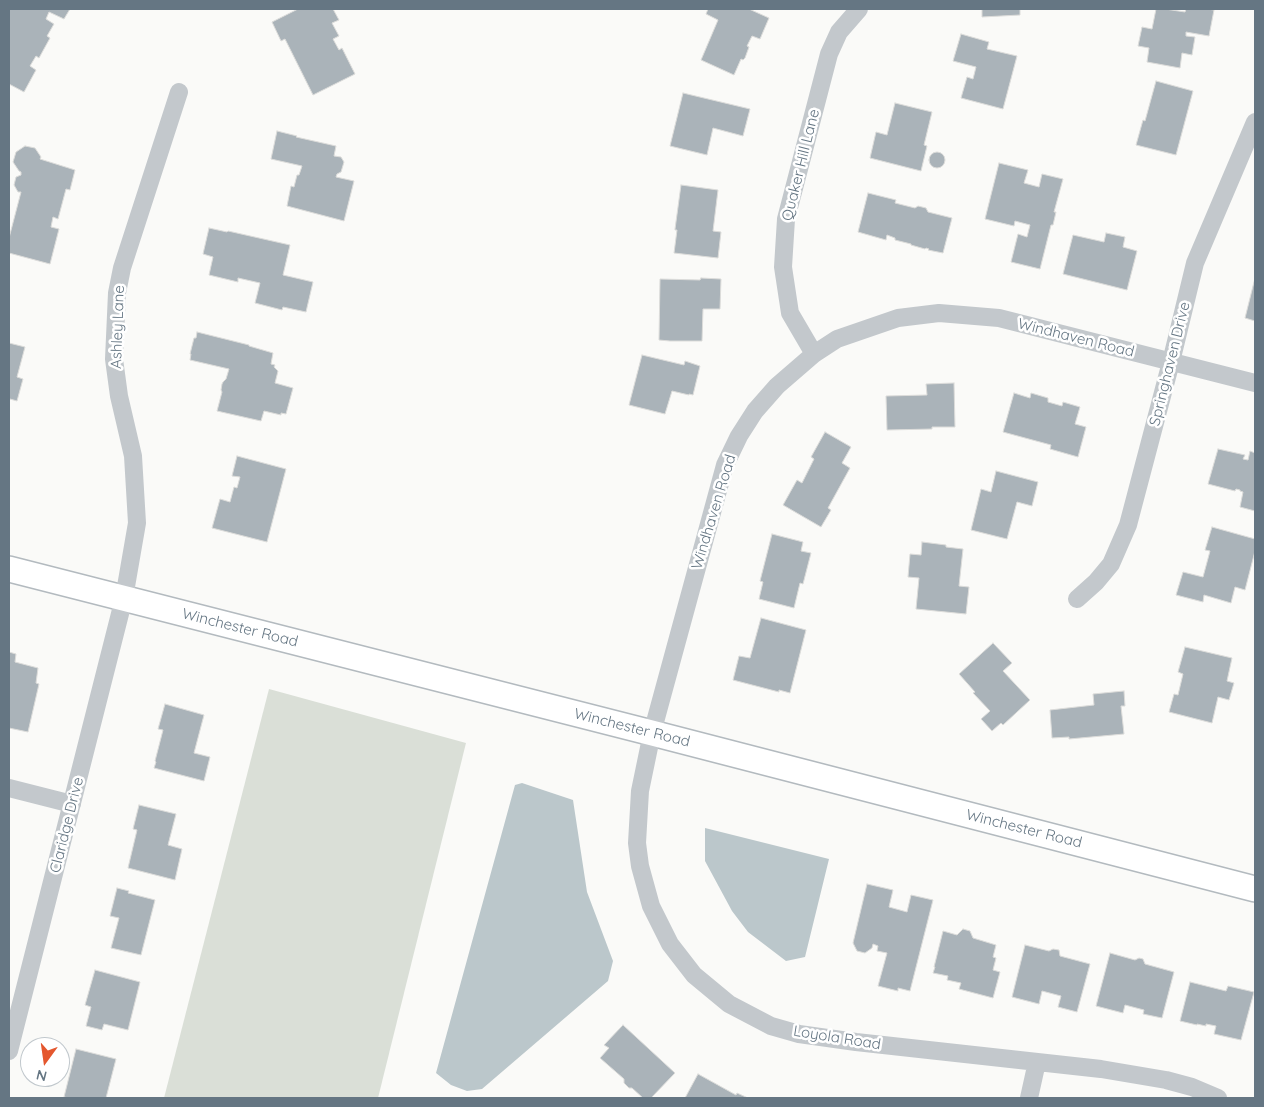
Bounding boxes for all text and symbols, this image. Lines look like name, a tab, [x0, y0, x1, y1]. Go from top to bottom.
street label: Quaker Hill Lane	[778, 107, 824, 223]
street label: Ashley Lane	[108, 285, 128, 369]
street label: Springhaven Drive	[1146, 300, 1194, 428]
street label: Windhaven Road	[1016, 315, 1136, 361]
street label: Windhaven Road	[688, 452, 740, 572]
street label: Winchester Road	[180, 605, 300, 651]
street label: Winchester Road	[572, 705, 692, 751]
street label: Claridge Drive	[46, 775, 88, 875]
street label: Winchester Road	[964, 806, 1084, 852]
street label: Loyola Road	[792, 1022, 882, 1054]
north arrow	[20, 1037, 70, 1087]
text: N	[34, 1066, 49, 1086]

